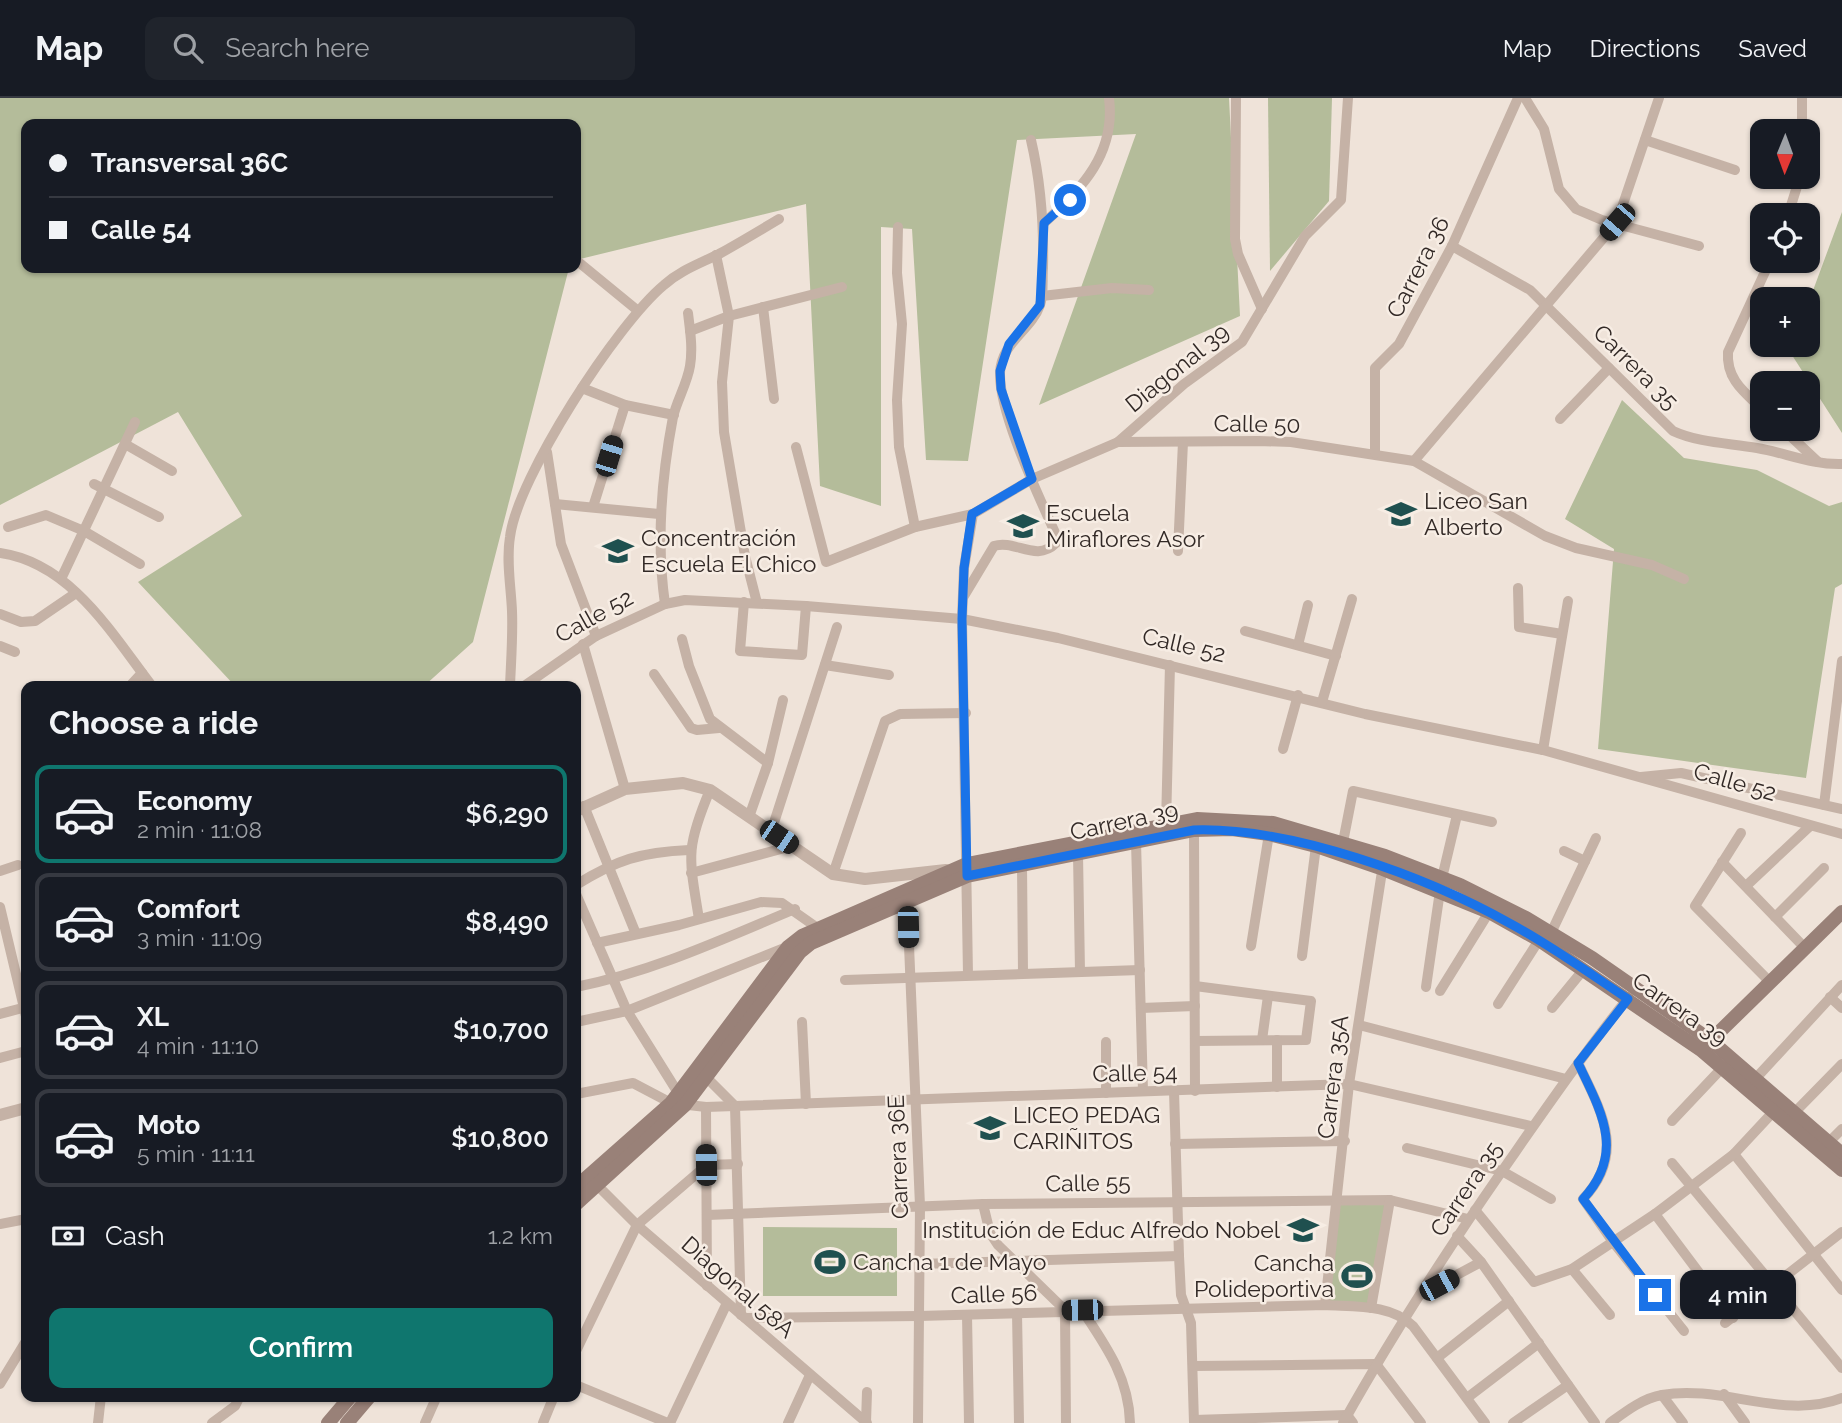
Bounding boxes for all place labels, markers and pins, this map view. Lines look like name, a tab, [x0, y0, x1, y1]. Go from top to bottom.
place label: Liceo San Alberto	[1424, 487, 1528, 540]
school or university icon: Liceo San Alberto	[1384, 497, 1418, 531]
place label: Escuela Miraflores Asor	[1046, 499, 1204, 552]
school or university icon: Escuela Miraflores Asor	[1006, 509, 1040, 543]
place label: Concentración Escuela El Chico	[641, 524, 816, 577]
school or university icon: Concentración Escuela El Chico	[601, 534, 635, 568]
place label: LICEO PEDAG CARIÑITOS	[1013, 1101, 1160, 1154]
school or university icon: LICEO PEDAG CARIÑITOS	[973, 1111, 1007, 1145]
school or university icon: Institución de Educ Alfredo Nobel	[1286, 1213, 1320, 1247]
place label: Institución de Educ Alfredo Nobel	[922, 1216, 1281, 1243]
sports icon: Cancha 1 de Mayo	[813, 1245, 847, 1279]
place label: Cancha 1 de Mayo	[853, 1248, 1047, 1275]
place label: Cancha Polideportiva	[1194, 1249, 1334, 1302]
sports icon: Cancha Polideportiva	[1340, 1259, 1374, 1293]

